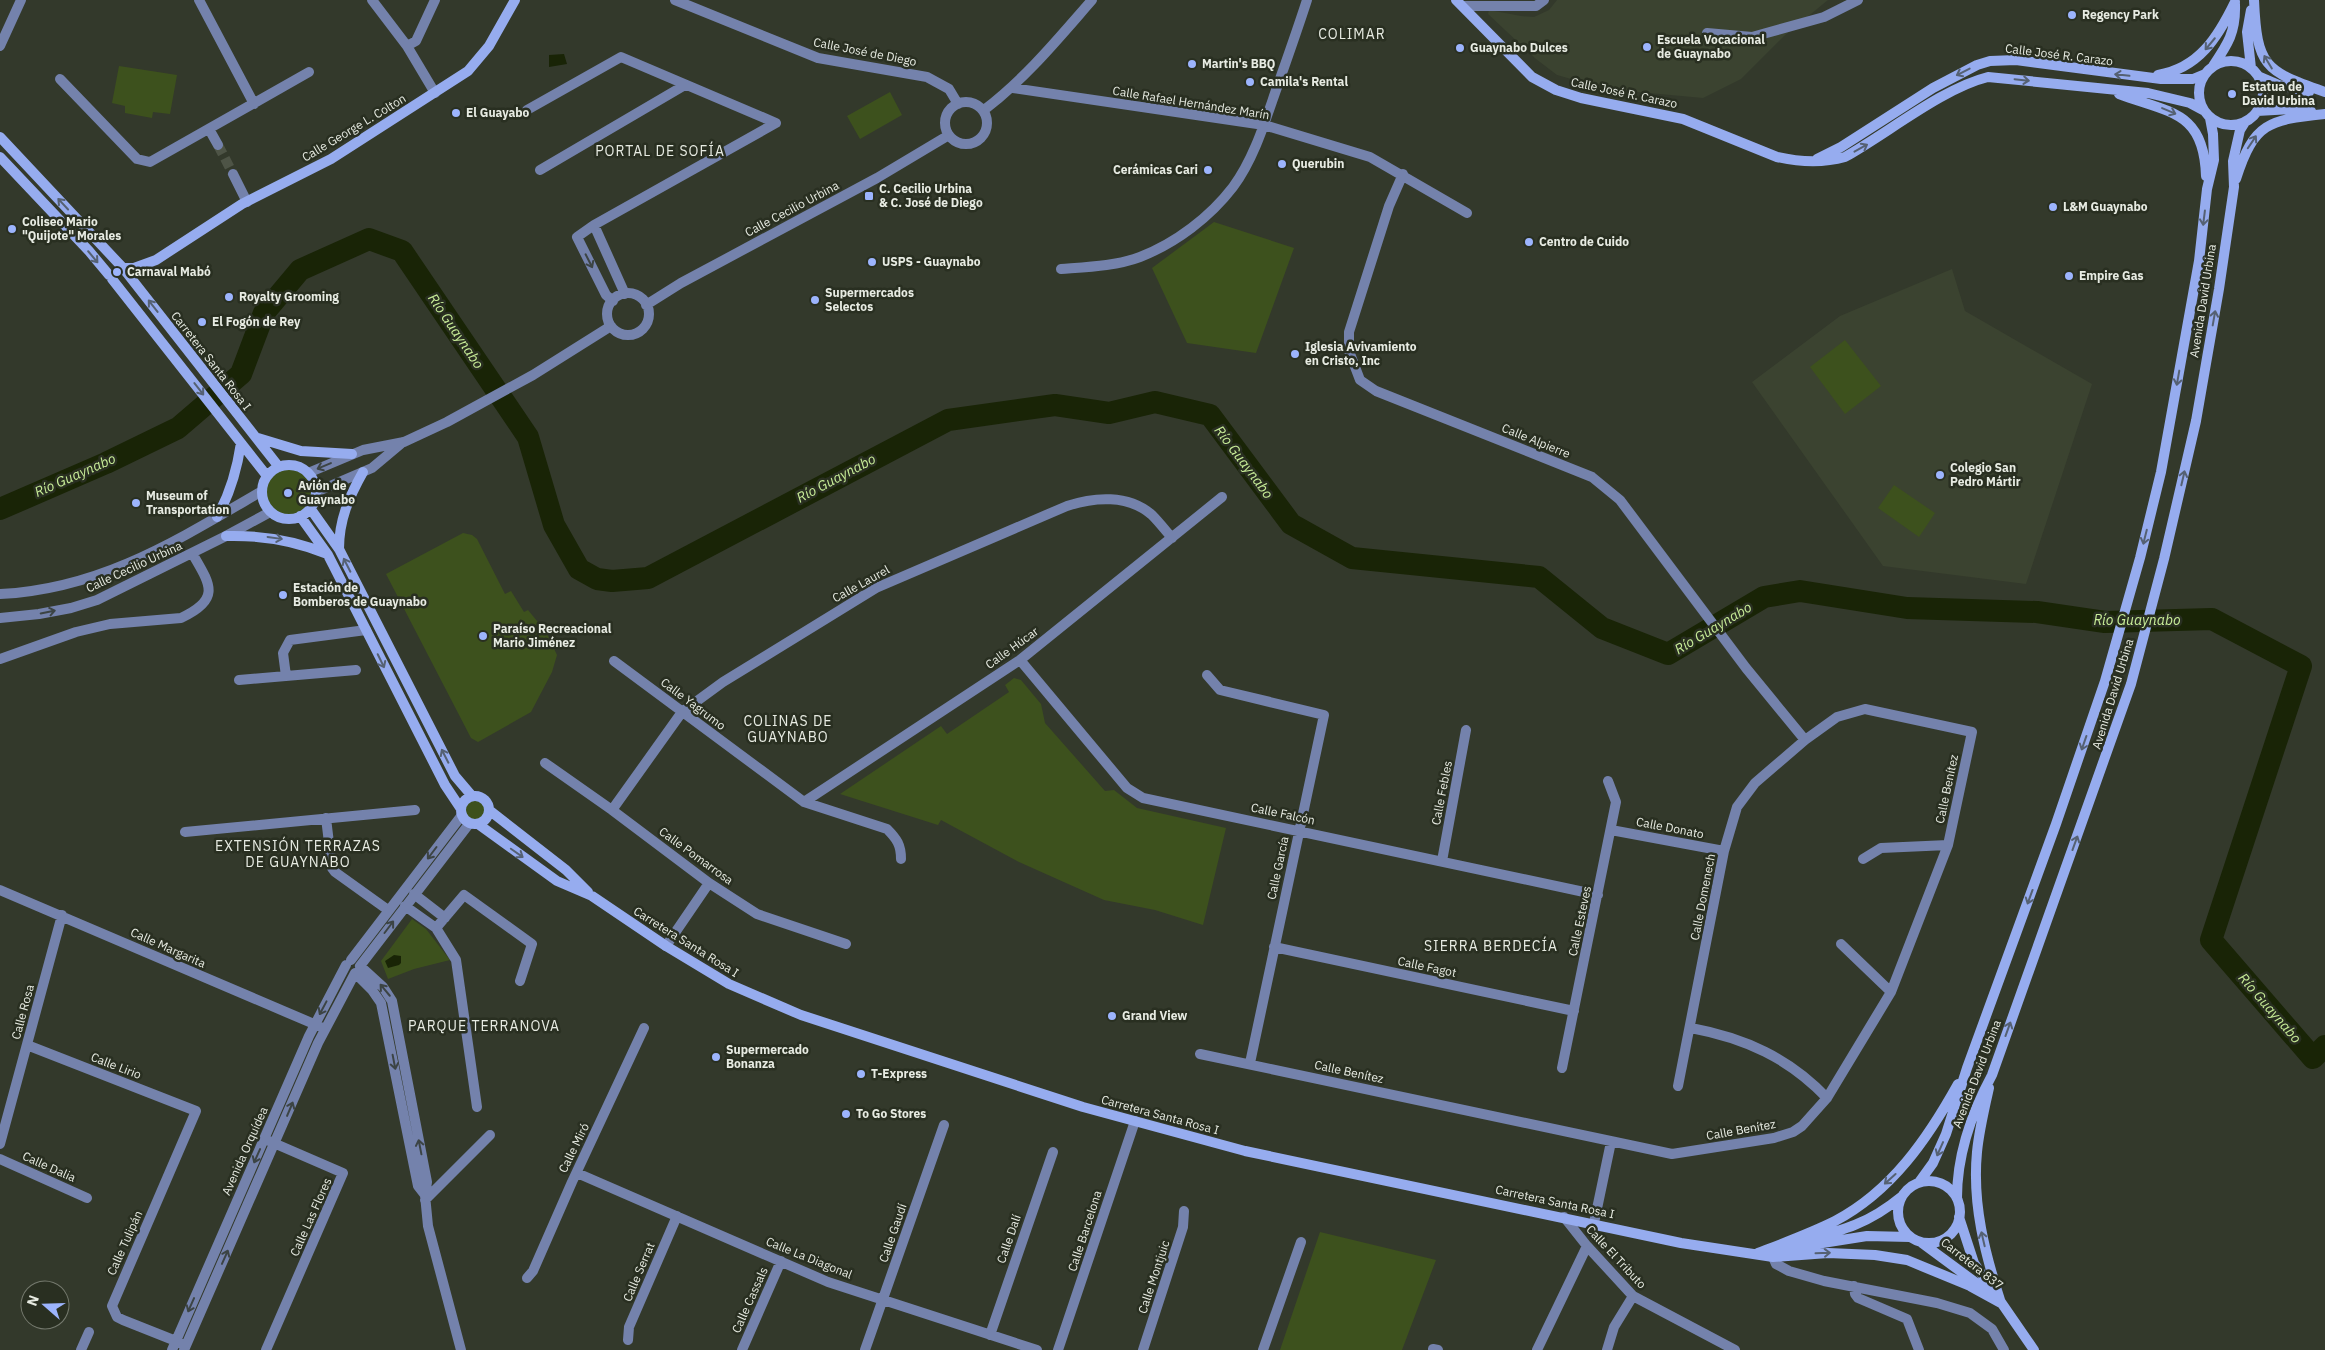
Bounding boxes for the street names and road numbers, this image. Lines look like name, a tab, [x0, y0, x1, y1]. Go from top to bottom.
street label: Calle José de Diego	[812, 34, 918, 69]
street label: Calle José R. Carazo	[2004, 40, 2114, 69]
street label: Calle José R. Carazo	[1570, 74, 1679, 111]
street label: Calle Rafael Hernández Marín	[1112, 83, 1271, 122]
street label: Calle George L. Colton	[299, 91, 408, 165]
street label: Calle Cecilio Urbina	[742, 177, 842, 240]
street label: Avenida David Urbina	[2186, 243, 2219, 359]
street label: Carretera Santa Rosa I	[168, 308, 255, 413]
street label: Calle Alpierre	[1500, 420, 1573, 461]
street label: Calle Cecilio Urbina	[83, 537, 185, 595]
street label: Calle Laurel	[829, 562, 892, 605]
street label: Calle Húcar	[982, 623, 1042, 672]
street label: Avenida David Urbina	[2089, 636, 2137, 751]
street label: Calle Yagrumo	[658, 674, 729, 733]
street label: Calle Benítez	[1932, 753, 1961, 825]
street label: Calle Febles	[1428, 759, 1455, 826]
street label: Calle Falcón	[1250, 799, 1317, 828]
street label: Calle Donato	[1635, 814, 1705, 841]
street label: Calle Pomarrosa	[656, 824, 737, 888]
street label: Calle García	[1263, 834, 1292, 901]
street label: Calle Domenech	[1687, 852, 1718, 941]
street label: Calle Esteves	[1565, 884, 1594, 957]
street label: Carretera Santa Rosa I	[631, 903, 742, 980]
street label: Calle Margarita	[128, 924, 209, 971]
street label: Calle Fagot	[1396, 953, 1458, 980]
street label: Calle Rosa	[8, 982, 37, 1041]
street label: Avenida David Urbina	[1949, 1017, 2004, 1130]
street label: Calle Lirio	[89, 1049, 144, 1082]
street label: Calle Benítez	[1313, 1057, 1385, 1086]
street label: Carretera Santa Rosa I	[1100, 1092, 1221, 1138]
street label: Avenida Orquídea	[218, 1104, 271, 1197]
street label: Calle Benítez	[1705, 1116, 1777, 1143]
street label: Calle Miró	[555, 1120, 592, 1175]
street label: Calle Dalia	[20, 1148, 79, 1185]
street label: Calle Las Flores	[287, 1175, 335, 1258]
street label: Carretera Santa Rosa I	[1494, 1182, 1616, 1221]
street label: Calle Barcelona	[1064, 1188, 1105, 1273]
street label: Calle Gaudí	[875, 1201, 910, 1264]
street label: Calle Tulipán	[104, 1208, 145, 1277]
street label: Calle Dalí	[993, 1213, 1024, 1265]
street label: Calle El Tributo	[1583, 1222, 1650, 1292]
street label: Calle La Diagonal	[764, 1233, 855, 1282]
street label: Carretera 837	[1938, 1235, 2007, 1293]
street label: Calle Montjuic	[1135, 1238, 1172, 1315]
street label: Calle Serrat	[619, 1240, 658, 1304]
street label: Calle Cassals	[728, 1264, 771, 1335]

